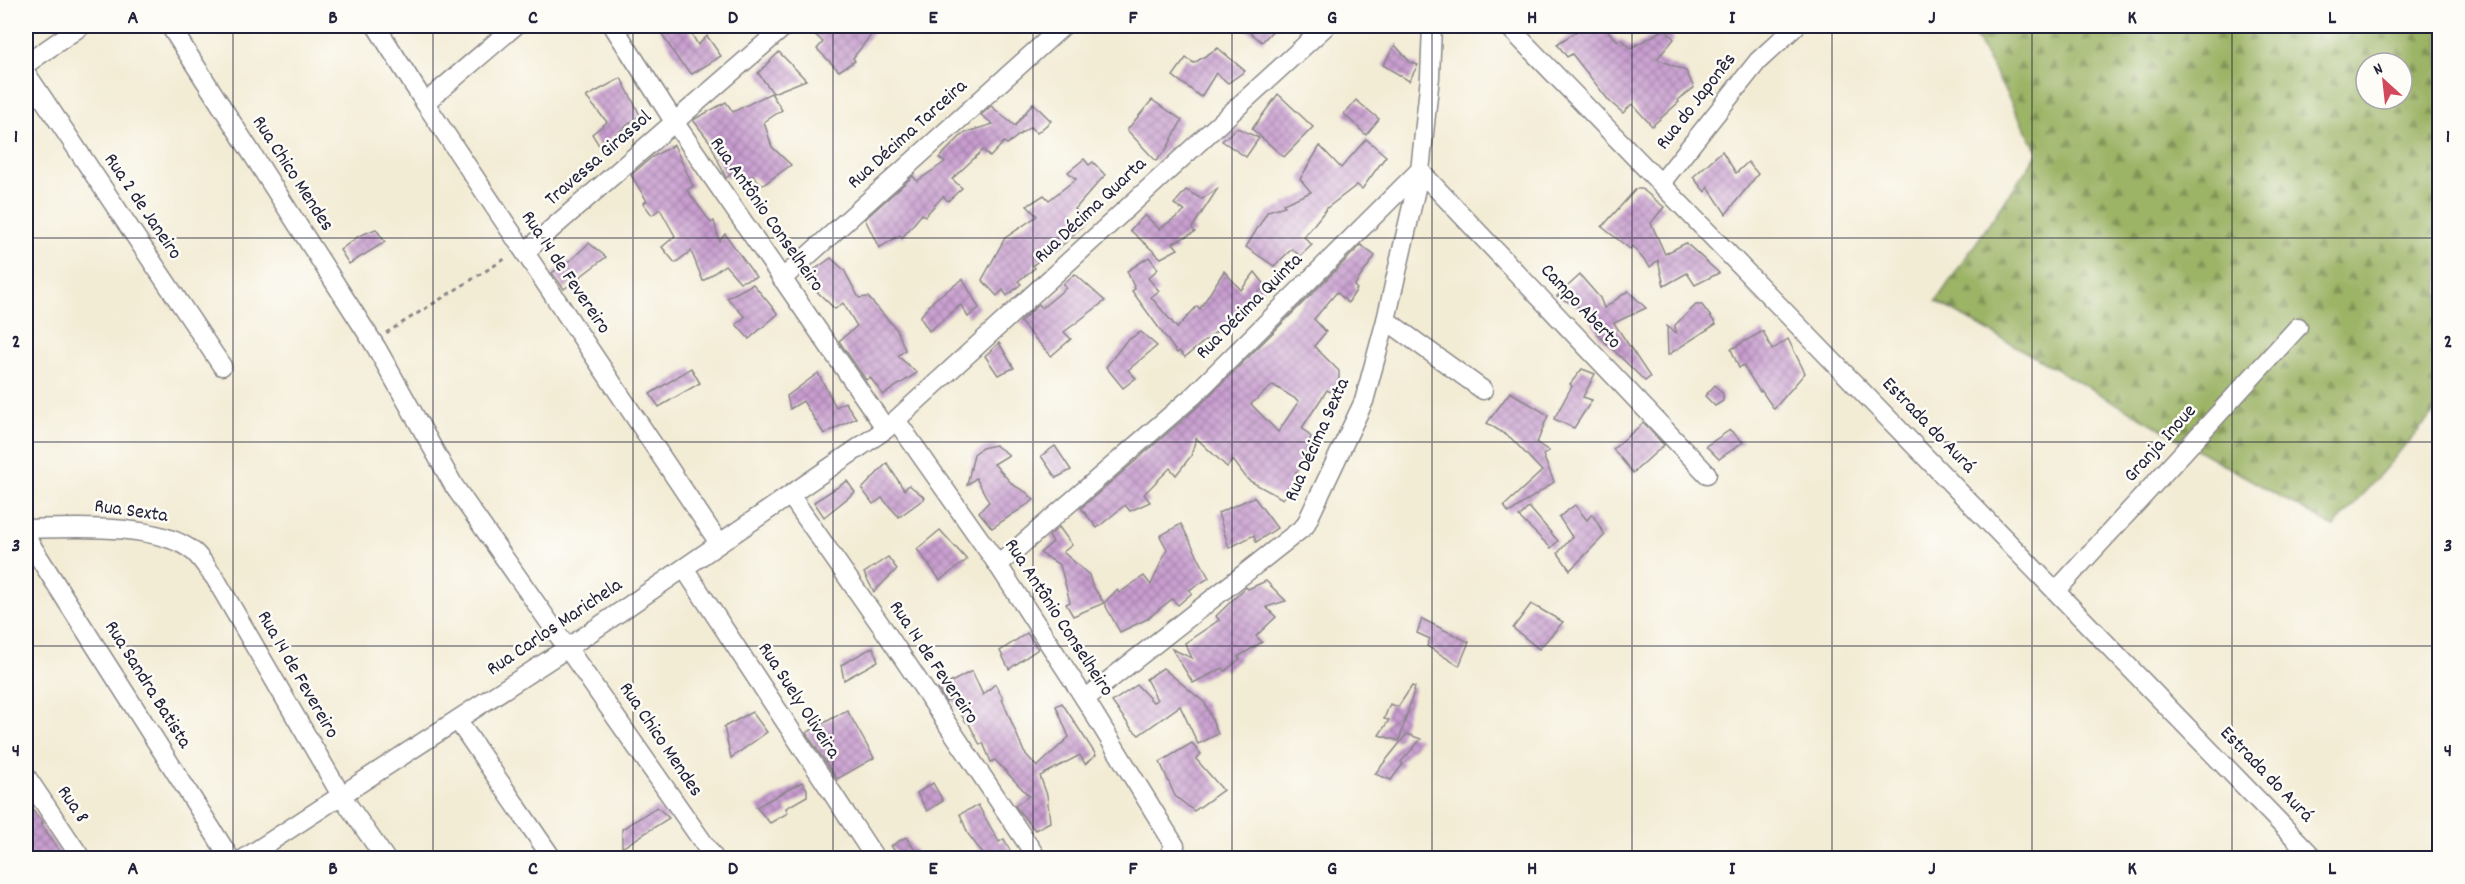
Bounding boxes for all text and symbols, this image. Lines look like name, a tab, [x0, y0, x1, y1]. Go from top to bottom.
text: A	[128, 5, 139, 33]
text: B	[328, 5, 338, 33]
text: C	[528, 5, 538, 33]
text: D	[728, 5, 739, 33]
text: E	[928, 5, 938, 33]
text: F	[1129, 5, 1139, 33]
text: G	[1327, 5, 1337, 33]
text: H	[1527, 5, 1537, 33]
text: I	[1729, 5, 1736, 33]
text: J	[1928, 5, 1936, 33]
text: K	[2127, 5, 2137, 33]
text: L	[2328, 5, 2337, 33]
street label: Rua do Japonês	[1650, 48, 1744, 156]
north arrow	[2354, 51, 2414, 111]
text: N	[2370, 58, 2387, 82]
street label: Rua Décima Tarceira	[842, 73, 975, 197]
street label: Travessa Girassol	[539, 104, 659, 213]
street label: Rua Chico Mendes	[244, 111, 340, 237]
text: 1	[14, 124, 18, 152]
text: 1	[2446, 124, 2450, 152]
street label: Rua Antônio Conselheiro	[702, 132, 830, 298]
street label: Rua 2 de Janeiro	[96, 148, 188, 266]
street label: Rua Décima Quarta	[1029, 151, 1154, 271]
street label: Rua 14 de Fevereiro	[513, 206, 617, 340]
street label: Rua Décima Quinta	[1190, 247, 1310, 367]
street label: Campo Aberto	[1533, 258, 1627, 356]
text: 2	[12, 329, 20, 357]
text: 2	[2444, 329, 2452, 357]
street label: Estrada do Aurá	[1875, 371, 1981, 481]
street label: Rua Décima Sexta	[1278, 373, 1358, 506]
street label: Granja Inoue	[2118, 398, 2204, 489]
street label: Rua Sexta	[92, 493, 170, 531]
text: 3	[12, 533, 20, 561]
text: 3	[2444, 533, 2452, 561]
street label: Rua Antônio Conselheiro	[996, 534, 1120, 702]
street label: Rua Carlos Marichela	[482, 572, 629, 684]
street label: Rua 14 de Fevereiro	[881, 596, 985, 730]
street label: Rua 14 de Fevereiro	[249, 606, 345, 744]
street label: Rua Sandra Batista	[97, 616, 198, 755]
street label: Rua Suely Oliveira	[750, 637, 846, 765]
street label: Rua Chico Mendes	[611, 677, 709, 803]
street label: Estrada do Aurá	[2213, 720, 2319, 830]
text: 4	[12, 738, 20, 766]
text: 4	[2444, 738, 2452, 766]
street label: Rua 8	[49, 780, 95, 830]
text: A	[128, 856, 139, 884]
text: B	[328, 856, 338, 884]
text: C	[528, 856, 538, 884]
text: D	[728, 856, 739, 884]
text: E	[928, 856, 938, 884]
text: F	[1129, 856, 1139, 884]
text: G	[1327, 856, 1337, 884]
text: H	[1527, 856, 1537, 884]
text: I	[1729, 856, 1736, 884]
text: J	[1928, 856, 1936, 884]
text: K	[2127, 856, 2137, 884]
text: L	[2328, 856, 2337, 884]

